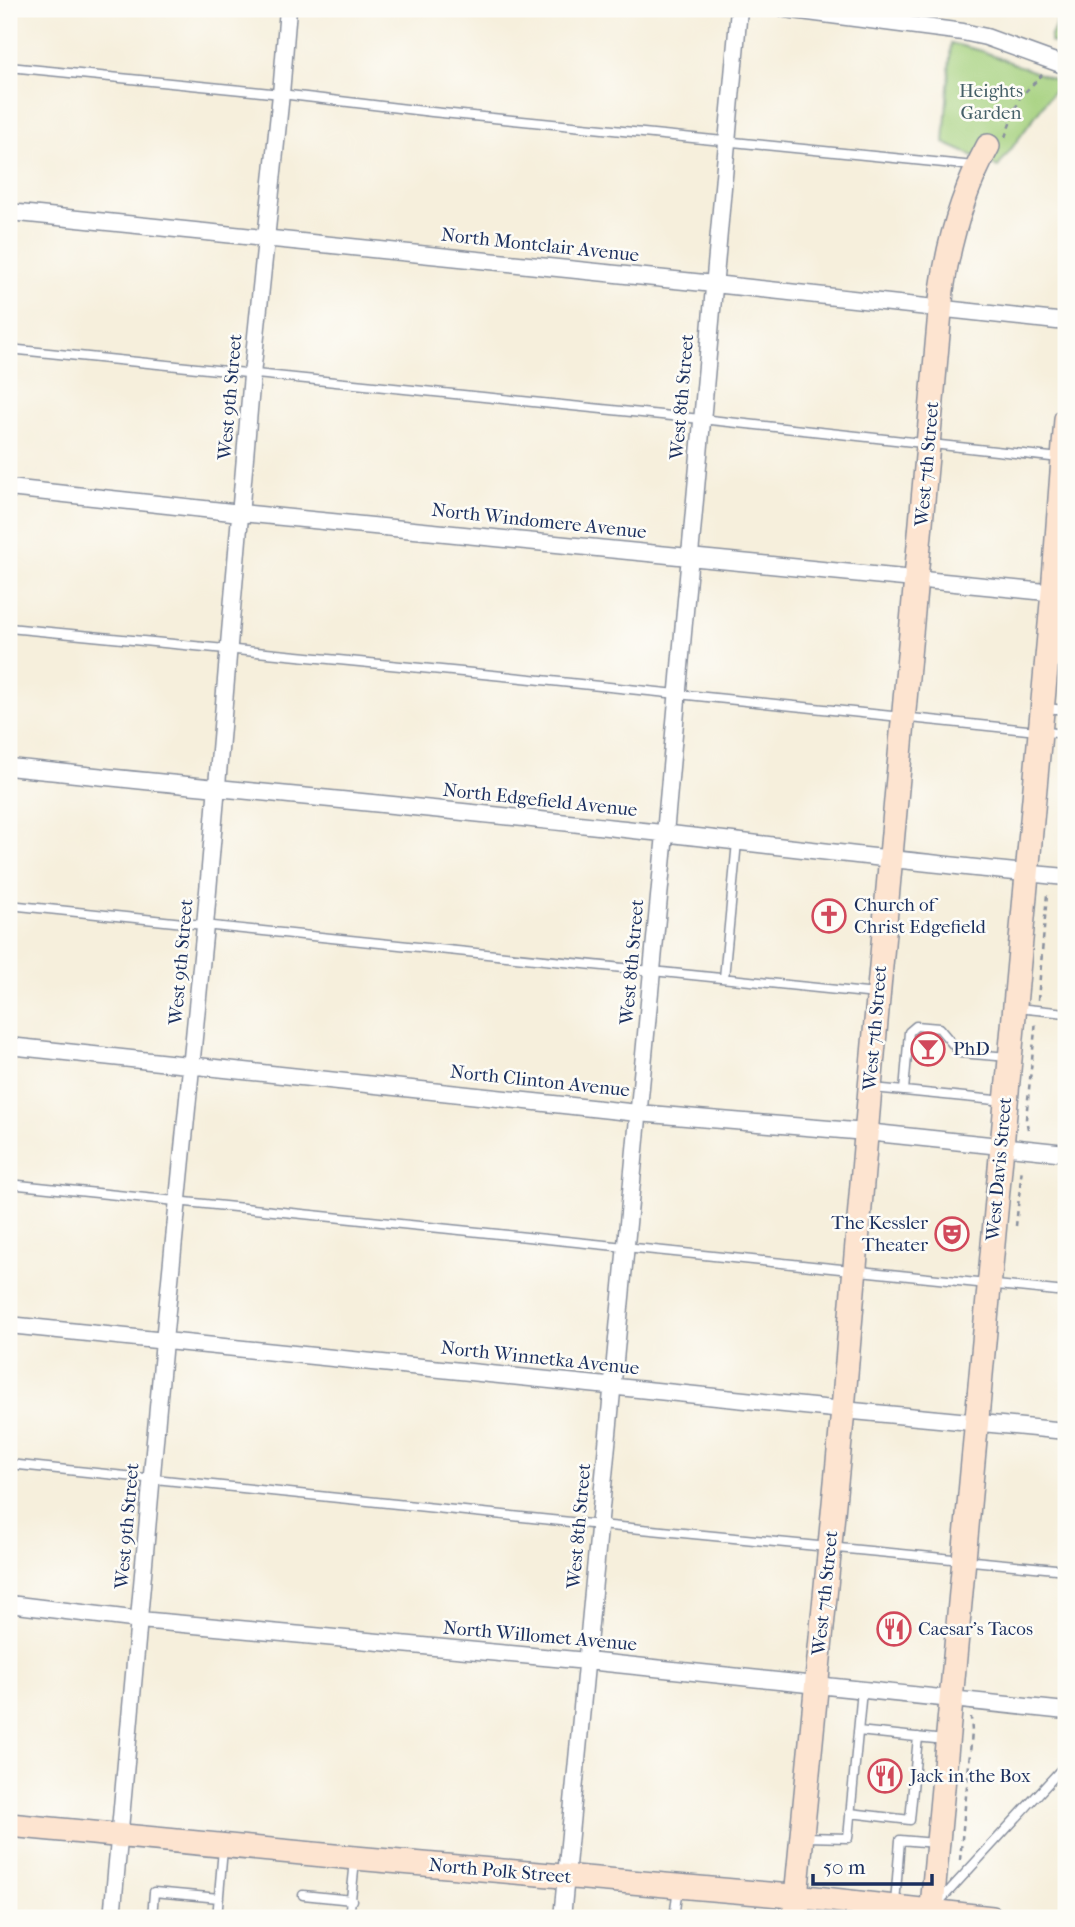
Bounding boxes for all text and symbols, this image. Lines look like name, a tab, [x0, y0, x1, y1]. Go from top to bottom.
park label: Heights Garden	[959, 80, 1023, 124]
street label: North Montclair Avenue	[440, 224, 640, 266]
street label: West 9th Street	[213, 333, 246, 462]
street label: West 8th Street	[665, 333, 698, 462]
street label: West 7th Street	[910, 400, 943, 528]
street label: North Windomere Avenue	[430, 499, 648, 543]
street label: North Edgefield Avenue	[442, 779, 638, 821]
place label: Church of Christ Edgefield	[854, 894, 987, 938]
church icon: Church of Christ Edgefield	[810, 897, 848, 935]
street label: West 9th Street	[164, 898, 197, 1027]
street label: West 8th Street	[615, 898, 648, 1027]
street label: West 7th Street	[858, 964, 891, 1092]
bar icon: PhD	[909, 1030, 947, 1068]
place label: PhD	[953, 1038, 990, 1060]
street label: North Clinton Avenue	[449, 1061, 631, 1101]
street label: West Davis Street	[982, 1096, 1016, 1243]
place label: The Kessler Theater	[831, 1212, 929, 1256]
theatre icon: The Kessler Theater	[933, 1215, 971, 1253]
street label: North Winnetka Avenue	[440, 1337, 640, 1379]
street label: West 9th Street	[110, 1462, 143, 1591]
street label: West 8th Street	[562, 1462, 595, 1591]
street label: West 7th Street	[807, 1529, 843, 1658]
restaurant icon: Caesar’s Tacos	[875, 1610, 913, 1648]
street label: North Willomet Avenue	[442, 1617, 638, 1655]
place label: Caesar’s Tacos	[918, 1618, 1033, 1640]
restaurant icon: Jack in the Box	[866, 1757, 904, 1795]
place label: Jack in the Box	[908, 1765, 1031, 1787]
scale bar	[813, 1843, 932, 1887]
street label: North Polk Street	[428, 1854, 572, 1888]
text: 50 m	[823, 1855, 866, 1879]

